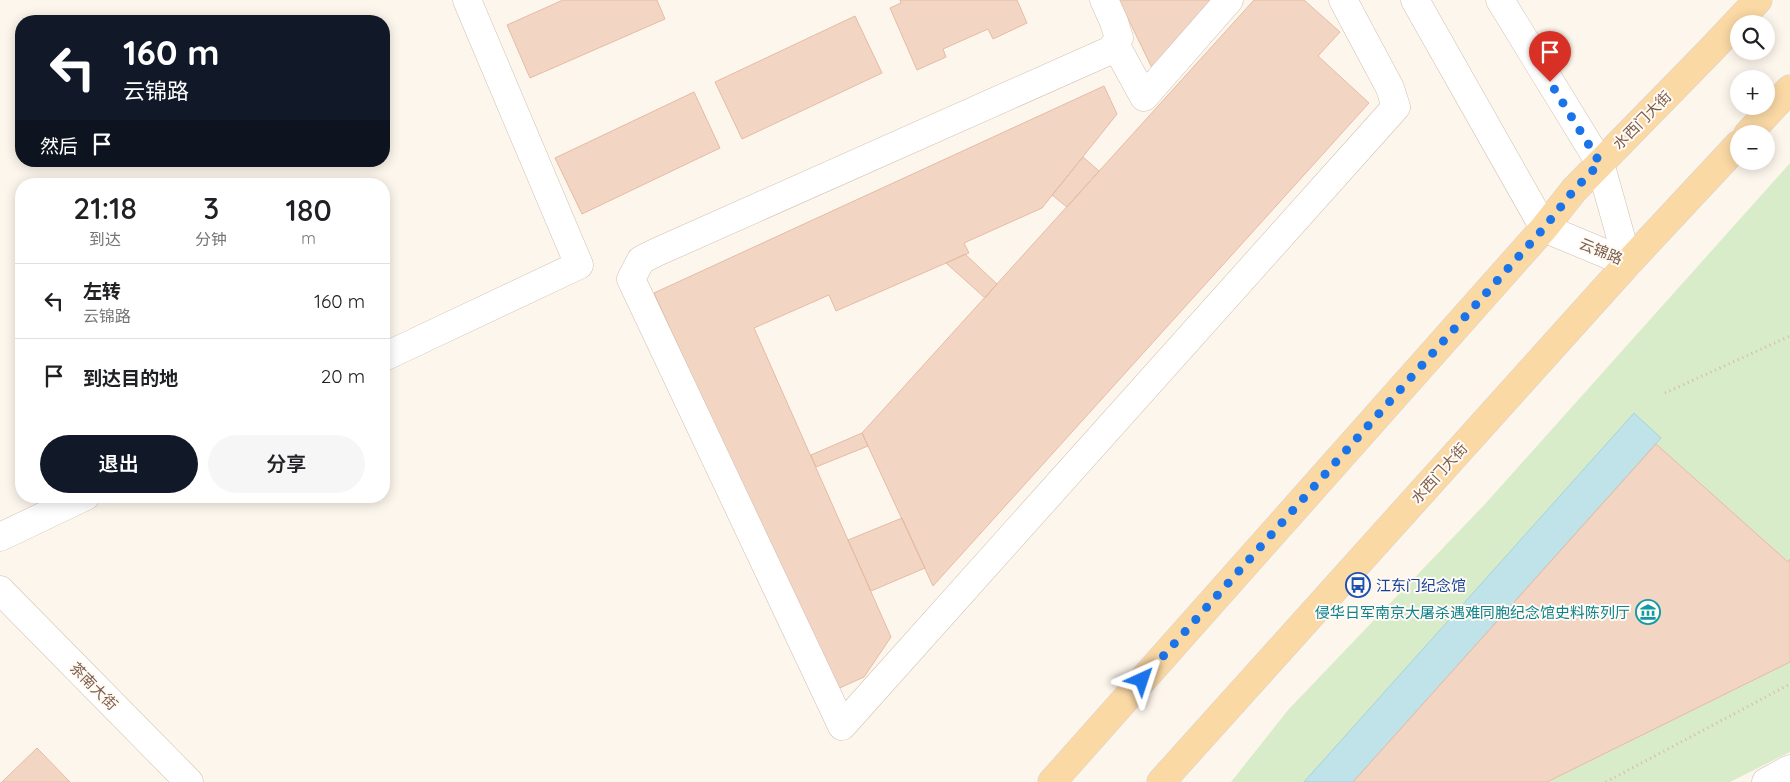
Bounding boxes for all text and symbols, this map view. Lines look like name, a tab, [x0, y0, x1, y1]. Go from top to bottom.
map controls	[1730, 15, 1775, 170]
button: search	[1730, 15, 1775, 60]
text: 160 m	[123, 30, 220, 74]
pin	[1529, 31, 1571, 82]
icon: left	[40, 35, 105, 100]
icon: arrive	[1536, 38, 1564, 66]
button: +	[1730, 70, 1775, 115]
text: 云锦路	[123, 77, 189, 105]
street label: 水西门大街	[1609, 87, 1675, 153]
button: −	[1730, 125, 1775, 170]
icon: arrive	[88, 130, 116, 158]
text: 然后	[40, 134, 78, 158]
text: 21:18	[73, 189, 137, 227]
text: 3	[203, 189, 219, 227]
text: 180	[286, 191, 332, 229]
text: m	[301, 228, 316, 248]
text: 到达	[89, 229, 121, 249]
text: 分钟	[195, 229, 227, 249]
street label: 云锦路	[1577, 234, 1625, 268]
text: 左转	[83, 279, 121, 303]
icon: left	[40, 287, 68, 315]
text: 160 m	[314, 289, 365, 313]
text: 云锦路	[83, 306, 131, 326]
icon: arrive	[40, 362, 68, 390]
text: 20 m	[321, 364, 365, 388]
text: 到达目的地	[83, 366, 178, 390]
button: 退出	[40, 435, 198, 493]
button: 分享	[208, 435, 365, 493]
street label: 水西门大街	[1407, 439, 1471, 507]
bus stop icon: 江东门纪念馆	[1345, 572, 1371, 598]
place label: 江东门纪念馆	[1376, 576, 1466, 595]
museum icon: 侵华日军南京大屠杀遇难同胞纪念馆史料陈列厅	[1635, 599, 1661, 625]
place label: 侵华日军南京大屠杀遇难同胞纪念馆史料陈列厅	[1315, 603, 1630, 622]
position arrow	[1115, 653, 1167, 705]
street label: 茶南大街	[66, 658, 122, 714]

